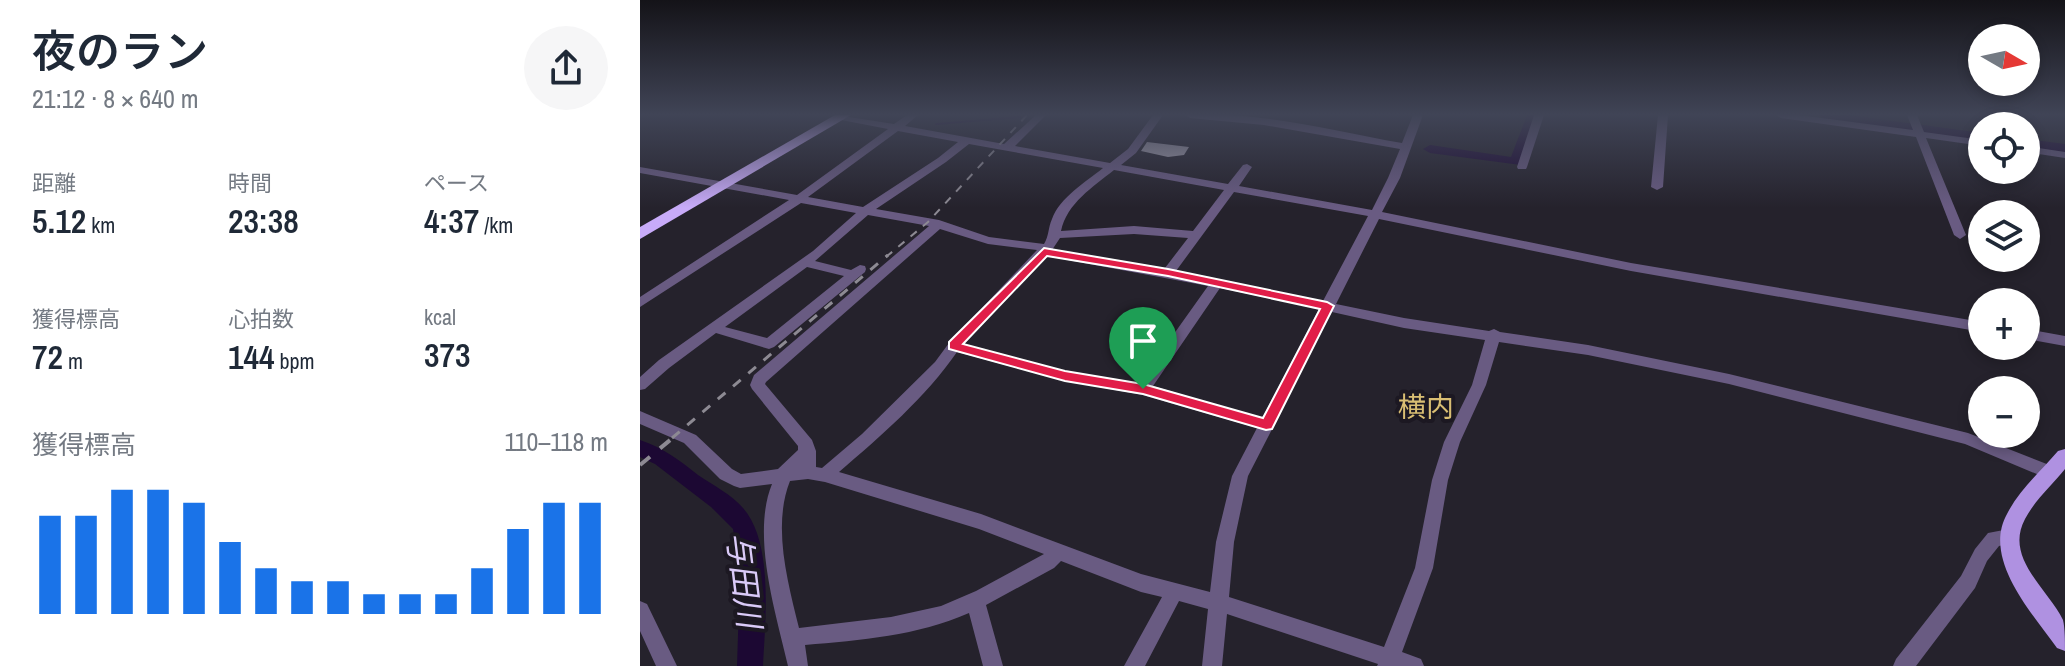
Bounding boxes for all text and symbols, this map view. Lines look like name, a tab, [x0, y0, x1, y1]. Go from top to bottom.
text: 夜のラン	[32, 21, 208, 81]
north arrow	[1968, 24, 2040, 96]
map controls	[1968, 24, 2040, 448]
button: share	[524, 26, 608, 110]
text: 21:12 · 8 × 640 m	[32, 81, 199, 116]
button: locate	[1968, 112, 2040, 184]
text: 距離	[32, 168, 76, 198]
text: 時間	[228, 168, 272, 198]
text: ペース	[424, 168, 489, 198]
text: 5.12	[32, 198, 86, 244]
text: 23:38	[228, 198, 299, 244]
text: 4:37	[424, 198, 479, 244]
button: layers	[1968, 200, 2040, 272]
text: km	[86, 210, 115, 240]
text: /km	[479, 210, 513, 240]
button: +	[1968, 288, 2040, 360]
text: kcal	[424, 302, 456, 332]
text: 獲得標高	[32, 304, 120, 334]
text: 心拍数	[228, 304, 294, 334]
pin	[1109, 307, 1177, 389]
icon: arrive	[1121, 319, 1165, 363]
text: 373	[424, 332, 471, 378]
text: 72	[32, 334, 63, 380]
text: 144	[228, 334, 275, 380]
text: m	[63, 346, 83, 376]
text: bpm	[275, 346, 315, 376]
button: −	[1968, 376, 2040, 448]
district label: 横内	[1398, 388, 1454, 426]
text: 110–118 m	[504, 424, 608, 459]
text: 獲得標高	[32, 427, 136, 462]
water label: 与田川	[717, 530, 772, 633]

